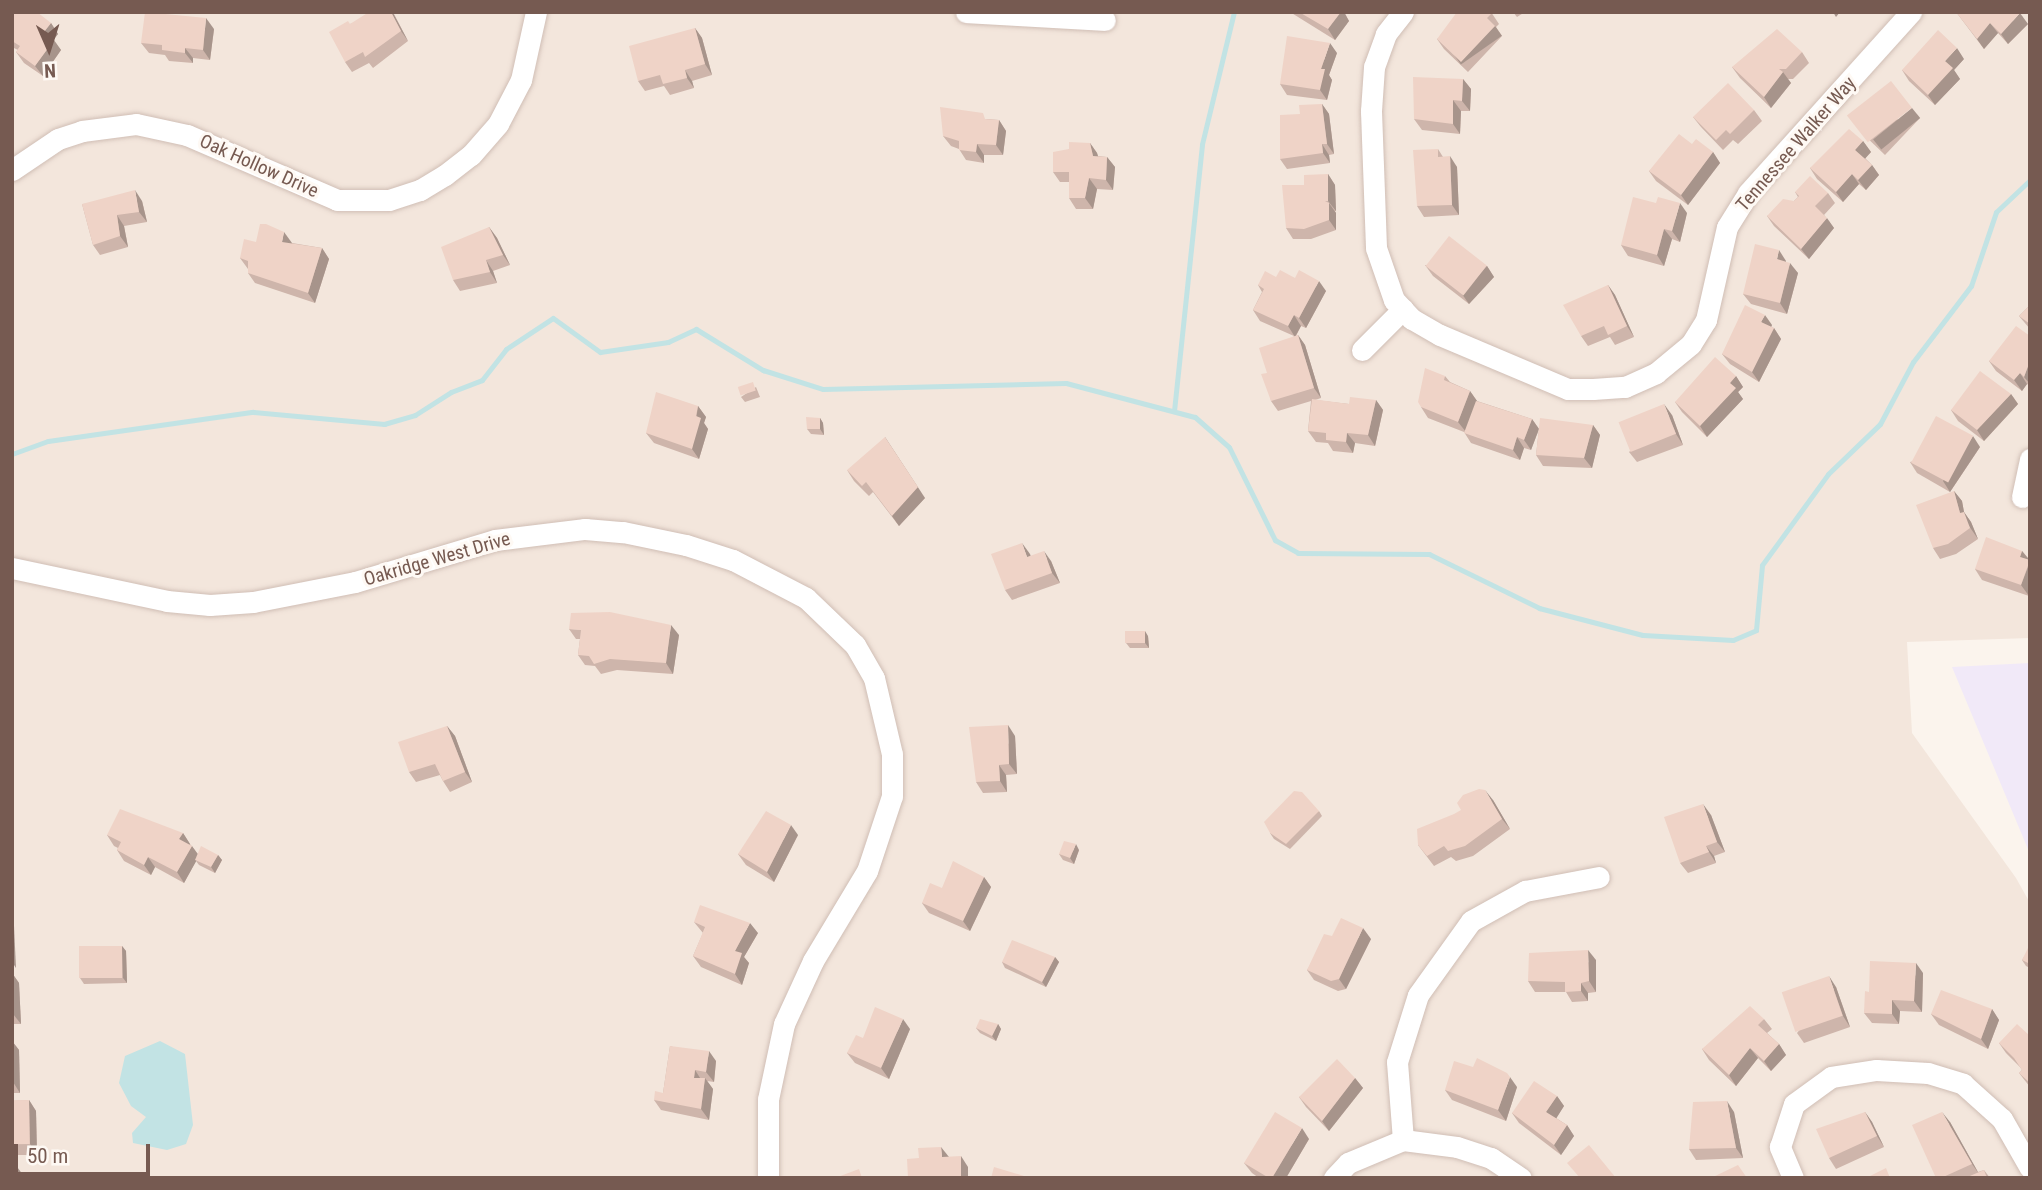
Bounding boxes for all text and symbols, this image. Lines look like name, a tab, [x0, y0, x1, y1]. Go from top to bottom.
north arrow	[14, 14, 84, 84]
text: N	[44, 59, 57, 82]
street label: Tennessee Walker Way	[1731, 72, 1861, 216]
street label: Oak Hollow Drive	[196, 130, 322, 202]
street label: Oakridge West Drive	[361, 527, 513, 591]
scale bar	[18, 1130, 154, 1174]
text: 50 m	[27, 1144, 68, 1168]

